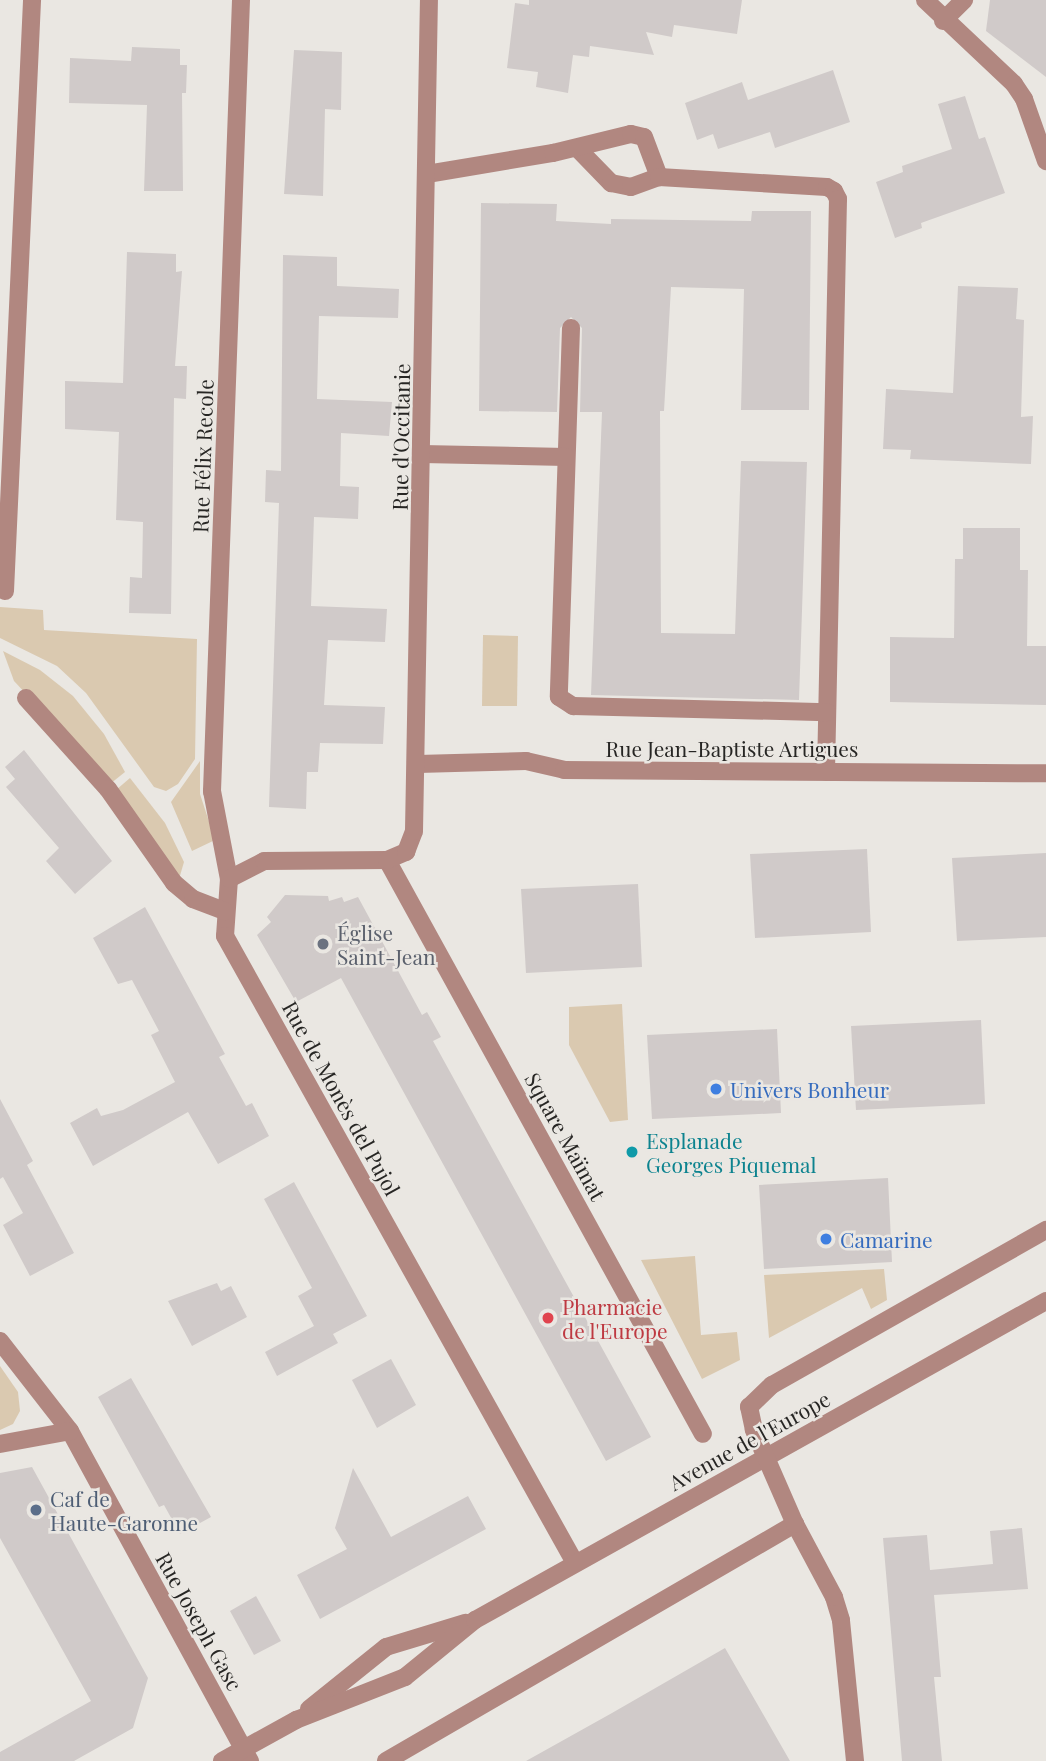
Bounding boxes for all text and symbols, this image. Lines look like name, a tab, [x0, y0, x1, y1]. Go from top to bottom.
street label: Rue d'Occitanie	[386, 363, 414, 511]
street label: Rue Félix Recole	[187, 379, 217, 533]
street label: Rue Jean-Baptiste Artigues	[605, 735, 859, 761]
place label: Église Saint-Jean	[337, 919, 435, 969]
marker: Église Saint-Jean	[315, 936, 331, 952]
street label: Rue de Monès del Pujol	[278, 996, 406, 1200]
street label: Square Maïmat	[521, 1068, 611, 1204]
place label: Univers Bonheur	[730, 1076, 889, 1102]
marker: Univers Bonheur	[708, 1081, 724, 1097]
place label: Esplanade Georges Piquemal	[646, 1127, 817, 1177]
marker: Esplanade Georges Piquemal	[624, 1144, 640, 1160]
place label: Camarine	[840, 1226, 933, 1252]
marker: Camarine	[818, 1231, 834, 1247]
place label: Pharmacie de l'Europe	[562, 1293, 668, 1343]
marker: Pharmacie de l'Europe	[540, 1310, 556, 1326]
street label: Avenue de l'Europe	[664, 1385, 834, 1495]
place label: Caf de Haute-Garonne	[50, 1485, 198, 1535]
marker: Caf de Haute-Garonne	[28, 1502, 44, 1518]
street label: Rue Joseph Gasc	[152, 1547, 248, 1695]

